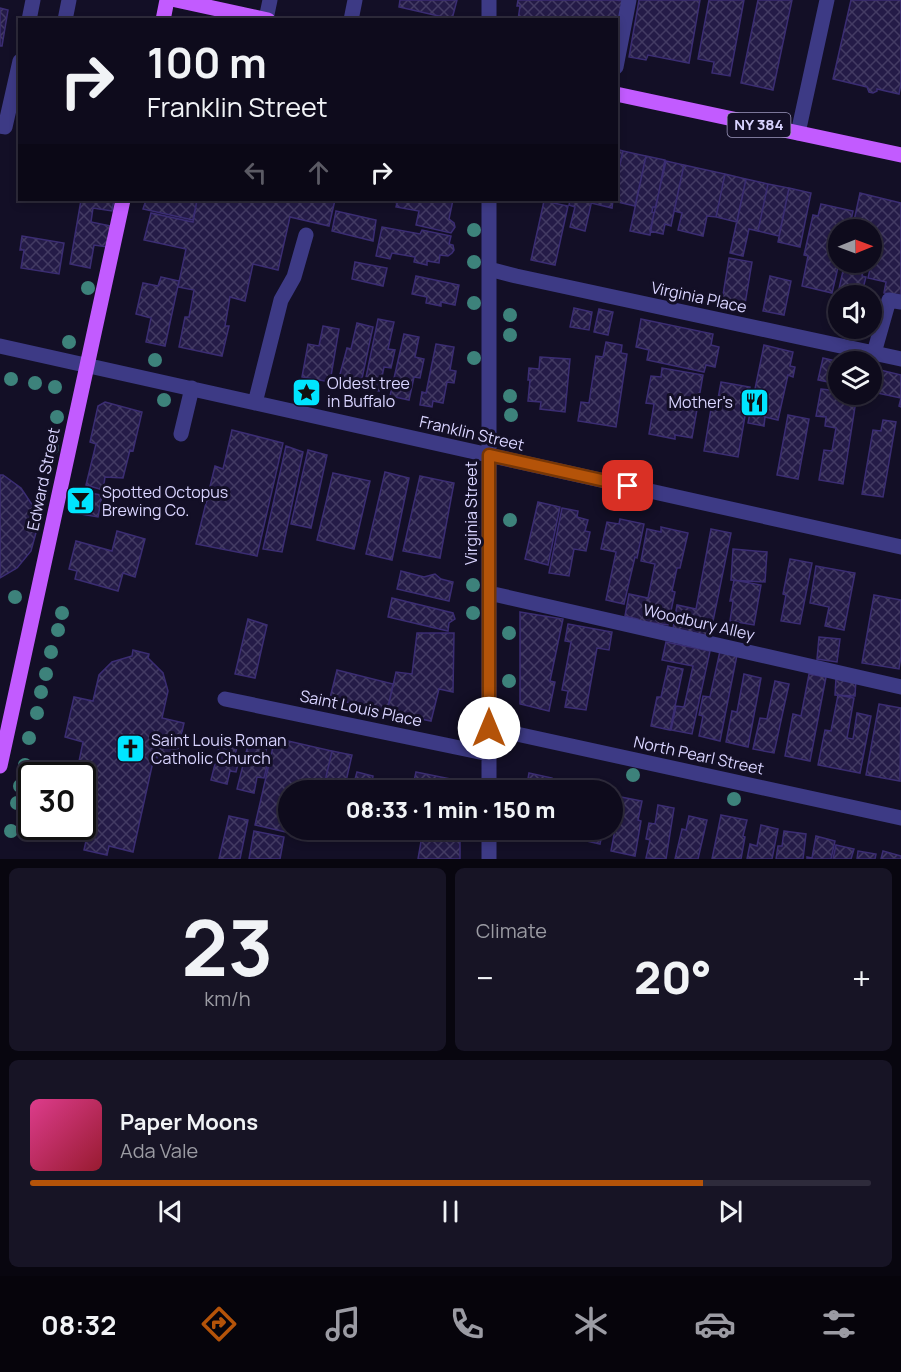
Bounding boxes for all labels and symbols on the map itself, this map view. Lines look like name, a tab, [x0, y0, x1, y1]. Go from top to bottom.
road number: NY 384	[728, 113, 790, 137]
north arrow	[828, 219, 882, 273]
street label: Virginia Place	[649, 276, 749, 318]
place label: Oldest tree in Buffalo	[327, 372, 410, 412]
place icon: Oldest tree in Buffalo	[290, 376, 322, 408]
restaurant icon: Mother's	[738, 386, 770, 418]
place label: Mother's	[669, 391, 733, 413]
street label: Franklin Street	[417, 410, 527, 456]
street label: Edward Street	[21, 426, 65, 532]
pin	[602, 460, 653, 511]
street label: Virginia Street	[460, 461, 482, 565]
place label: Spotted Octopus Brewing Co.	[102, 481, 228, 521]
bar icon: Spotted Octopus Brewing Co.	[65, 485, 97, 517]
street label: Woodbury Alley	[641, 598, 758, 646]
street label: Saint Louis Place	[298, 684, 424, 732]
position arrow	[457, 696, 521, 760]
place label: Saint Louis Roman Catholic Church	[151, 729, 287, 769]
street label: North Pearl Street	[632, 730, 766, 780]
church icon: Saint Louis Roman Catholic Church	[114, 733, 146, 765]
speed limit sign: 30	[18, 762, 96, 840]

